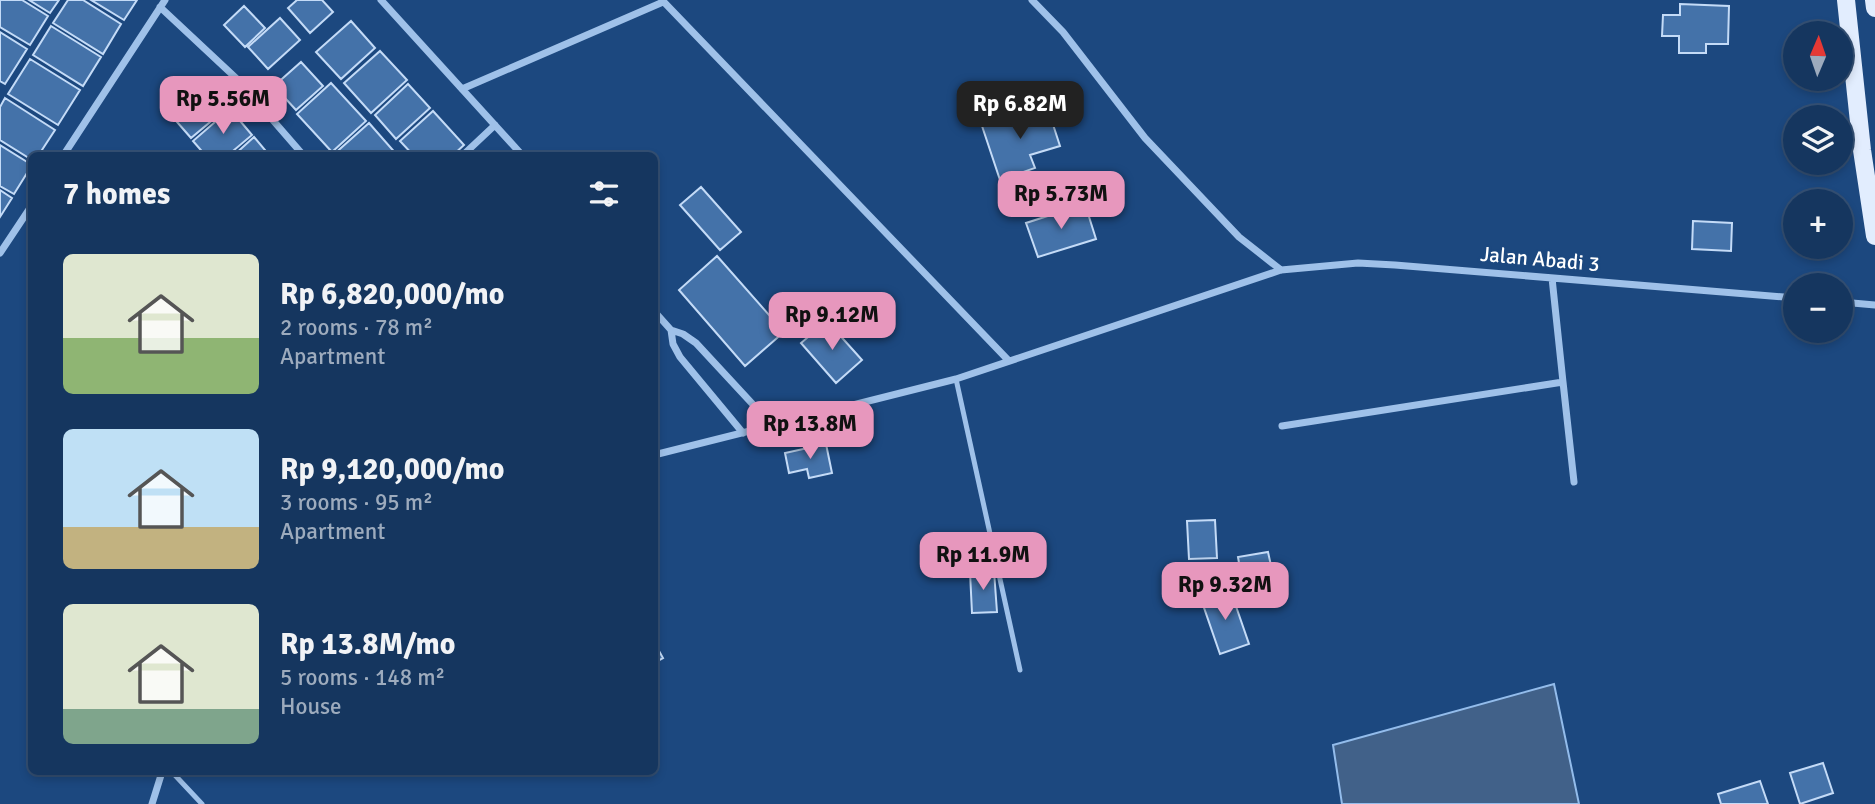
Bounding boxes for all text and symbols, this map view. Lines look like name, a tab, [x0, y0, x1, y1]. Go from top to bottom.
north arrow	[1783, 21, 1853, 91]
map controls	[1783, 21, 1853, 343]
pin: Rp 5.56M	[151, 76, 295, 136]
pin: Rp 6.82M	[948, 82, 1092, 141]
text: Rp 5.56M	[176, 84, 270, 113]
text: Rp 6.82M	[973, 89, 1067, 118]
button: layers	[1783, 105, 1853, 175]
pin: Rp 5.73M	[989, 172, 1133, 231]
icon: filters	[585, 175, 623, 213]
text: 7 homes	[63, 176, 170, 213]
text: Rp 5.73M	[1014, 179, 1108, 208]
button: +	[1783, 189, 1853, 259]
street label: Jalan Abadi 3	[1479, 241, 1601, 277]
button: −	[1783, 273, 1853, 343]
text: Rp 6,820,000/mo	[280, 276, 504, 313]
icon: home	[119, 282, 203, 366]
pin: Rp 9.12M	[760, 292, 904, 352]
text: Rp 9.12M	[785, 300, 879, 329]
text: 2 rooms · 78 m²	[280, 313, 433, 342]
text: Apartment	[280, 342, 385, 371]
pin: Rp 13.8M	[738, 402, 882, 461]
text: Rp 13.8M	[763, 409, 857, 438]
text: Rp 9,120,000/mo	[280, 451, 504, 488]
icon: home	[119, 457, 203, 541]
text: 3 rooms · 95 m²	[280, 488, 433, 517]
text: Apartment	[280, 517, 385, 546]
pin: Rp 11.9M	[911, 532, 1055, 592]
text: Rp 11.9M	[936, 540, 1030, 569]
pin: Rp 9.32M	[1153, 562, 1297, 622]
text: Rp 9.32M	[1178, 570, 1272, 599]
text: Rp 13.8M/mo	[280, 626, 456, 663]
icon: home	[119, 632, 203, 716]
text: 5 rooms · 148 m²	[280, 663, 445, 692]
text: House	[280, 692, 342, 721]

